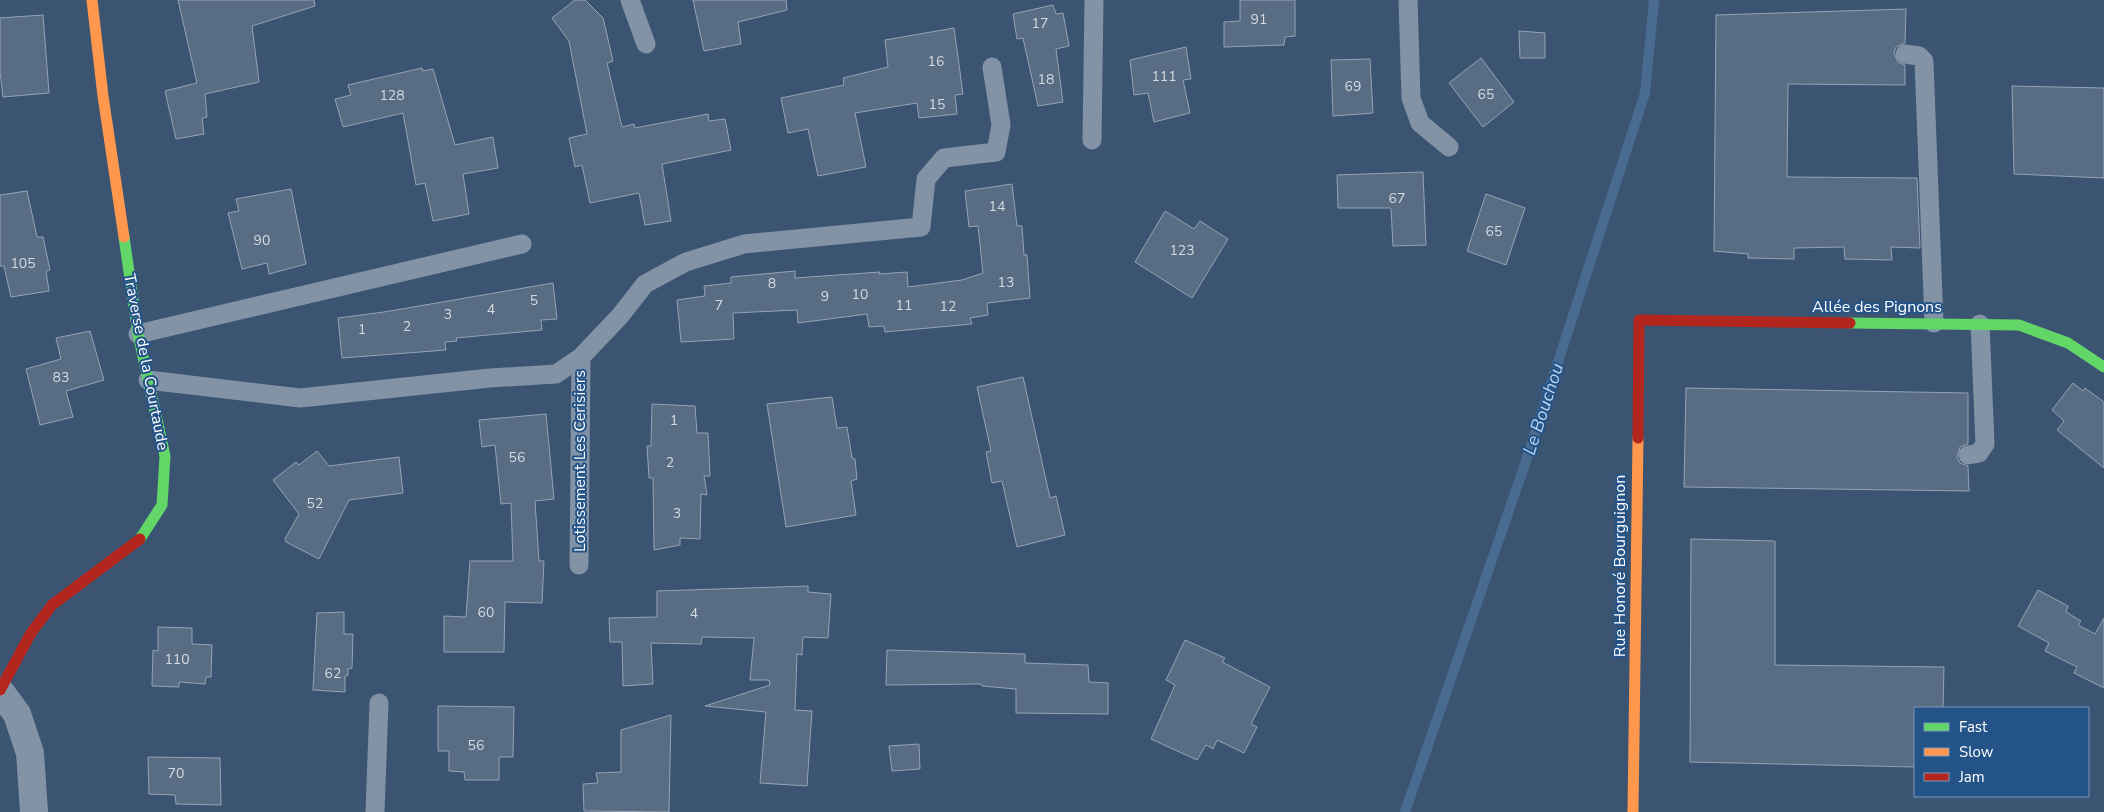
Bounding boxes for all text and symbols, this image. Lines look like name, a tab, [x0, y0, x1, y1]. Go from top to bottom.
house number: 91	[1251, 10, 1267, 29]
house number: 17	[1032, 14, 1048, 33]
house number: 16	[928, 52, 944, 71]
house number: 111	[1151, 67, 1177, 86]
house number: 18	[1038, 70, 1054, 89]
house number: 69	[1345, 77, 1361, 96]
house number: 65	[1478, 85, 1494, 104]
house number: 128	[379, 86, 405, 105]
house number: 15	[929, 95, 945, 114]
house number: 67	[1389, 189, 1405, 208]
house number: 14	[989, 197, 1005, 216]
house number: 65	[1486, 222, 1502, 241]
house number: 90	[254, 231, 270, 250]
house number: 123	[1169, 241, 1195, 260]
house number: 105	[10, 254, 36, 273]
street label: Traverse de la Courtaude	[118, 272, 174, 452]
house number: 13	[998, 273, 1014, 292]
house number: 8	[768, 274, 776, 293]
house number: 10	[852, 285, 868, 304]
house number: 9	[821, 287, 829, 306]
house number: 5	[530, 291, 538, 310]
house number: 7	[715, 296, 723, 315]
house number: 11	[896, 296, 912, 315]
street label: Allée des Pignons	[1812, 296, 1942, 318]
house number: 12	[940, 297, 956, 316]
house number: 4	[487, 300, 495, 319]
house number: 3	[444, 305, 452, 324]
house number: 2	[403, 317, 411, 336]
house number: 1	[358, 320, 366, 339]
water label: Le Bouchou	[1517, 360, 1569, 458]
house number: 83	[53, 368, 69, 387]
street label: Lotissement Les Cerisiers	[569, 370, 591, 552]
house number: 1	[670, 411, 678, 430]
house number: 56	[509, 448, 525, 467]
house number: 2	[666, 453, 674, 472]
street label: Rue Honoré Bourguignon	[1609, 475, 1631, 657]
house number: 52	[307, 494, 323, 513]
house number: 3	[673, 504, 681, 523]
house number: 60	[478, 603, 494, 622]
house number: 4	[690, 604, 698, 623]
house number: 110	[164, 650, 190, 669]
house number: 62	[325, 664, 341, 683]
legend	[1914, 707, 2089, 797]
text: Fast	[1959, 717, 1988, 737]
house number: 56	[468, 736, 484, 755]
text: Slow	[1959, 742, 1994, 762]
house number: 70	[168, 764, 184, 783]
text: Jam	[1958, 767, 1985, 787]

